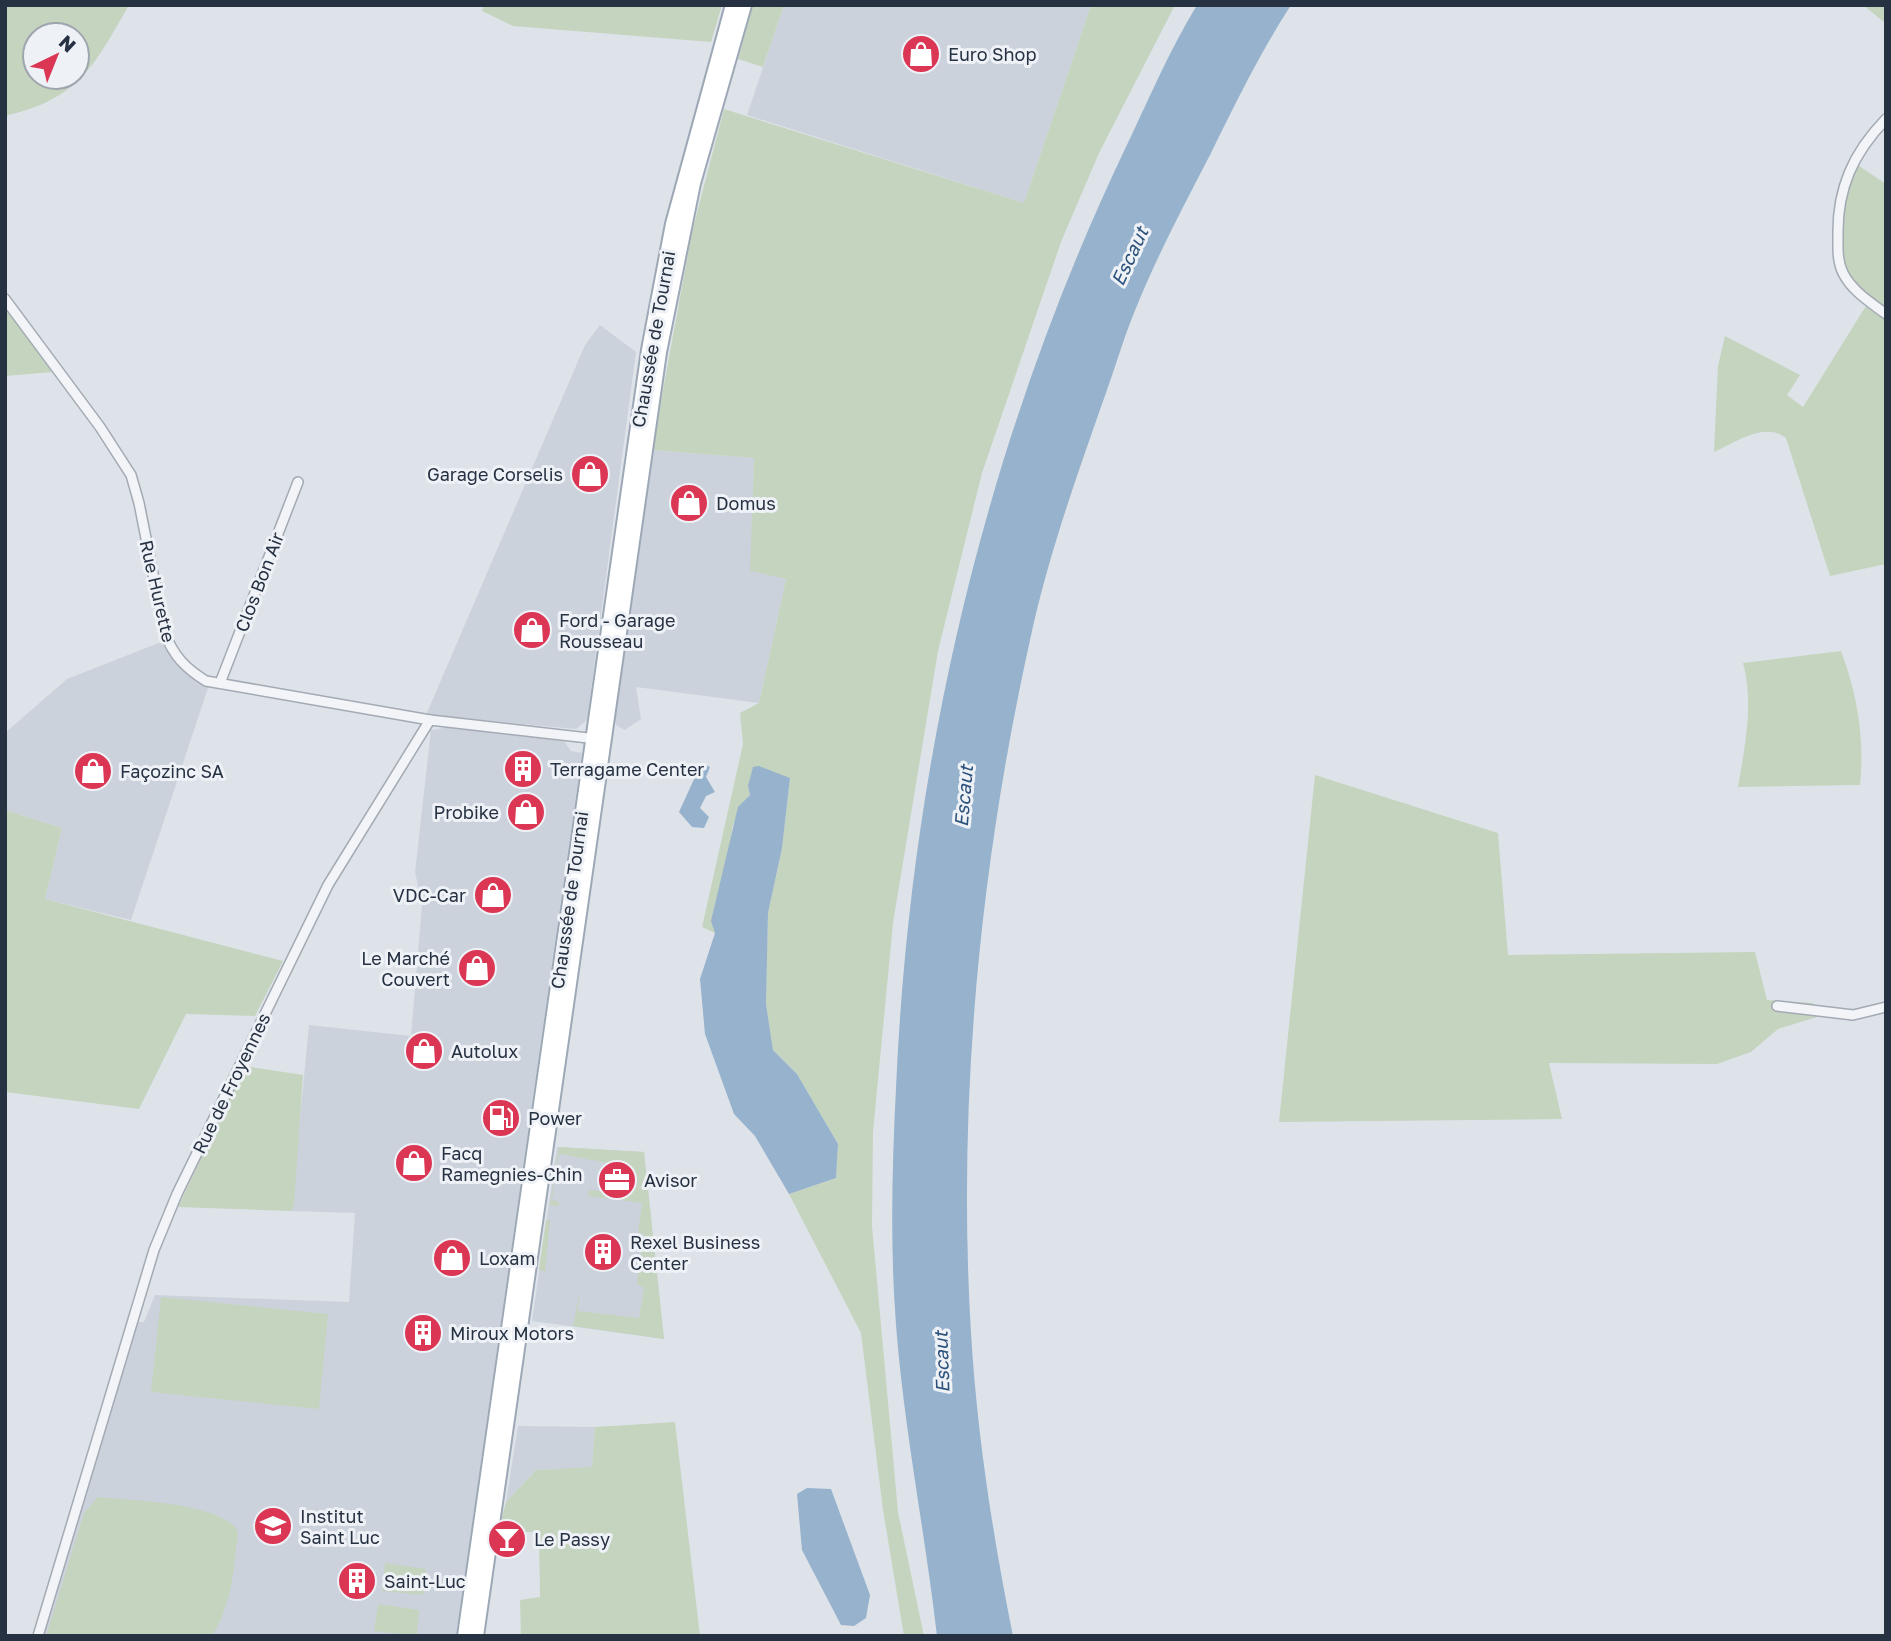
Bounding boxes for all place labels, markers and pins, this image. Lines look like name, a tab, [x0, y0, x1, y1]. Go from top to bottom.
shop icon: Euro Shop	[900, 33, 942, 75]
place label: Euro Shop	[948, 43, 1036, 65]
shop icon: Garage Corselis	[569, 453, 611, 495]
place label: Garage Corselis	[427, 463, 563, 485]
shop icon: Domus	[668, 482, 710, 524]
place label: Domus	[716, 492, 776, 514]
shop icon: Ford - Garage Rousseau	[511, 609, 553, 651]
place label: Ford - Garage Rousseau	[559, 609, 675, 652]
building icon: Terragame Center	[502, 748, 544, 790]
shop icon: Façozinc SA	[72, 750, 114, 792]
place label: Terragame Center	[550, 758, 704, 780]
place label: Façozinc SA	[120, 760, 224, 782]
shop icon: Probike	[505, 791, 547, 833]
place label: Probike	[433, 801, 499, 823]
shop icon: VDC-Car	[472, 874, 514, 916]
place label: VDC-Car	[393, 884, 466, 906]
place label: Le Marché Couvert	[361, 947, 450, 990]
shop icon: Le Marché Couvert	[456, 947, 498, 989]
shop icon: Autolux	[403, 1030, 445, 1072]
place label: Autolux	[451, 1040, 518, 1062]
fuel station icon: Power	[480, 1097, 522, 1139]
place label: Power	[528, 1107, 582, 1129]
shop icon: Facq Ramegnies-Chin	[393, 1142, 435, 1184]
place label: Facq Ramegnies-Chin	[441, 1142, 583, 1185]
office icon: Avisor	[596, 1159, 638, 1201]
place label: Avisor	[644, 1169, 697, 1191]
building icon: Rexel Business Center	[582, 1231, 624, 1273]
place label: Rexel Business Center	[630, 1231, 760, 1274]
shop icon: Loxam	[431, 1237, 473, 1279]
place label: Loxam	[479, 1247, 535, 1269]
building icon: Miroux Motors	[402, 1312, 444, 1354]
place label: Miroux Motors	[450, 1322, 574, 1344]
school or university icon: Institut Saint Luc	[252, 1505, 294, 1547]
place label: Institut Saint Luc	[300, 1505, 380, 1548]
bar icon: Le Passy	[486, 1518, 528, 1560]
place label: Le Passy	[534, 1528, 610, 1550]
building icon: Saint-Luc	[336, 1560, 378, 1602]
place label: Saint-Luc	[384, 1570, 466, 1592]

